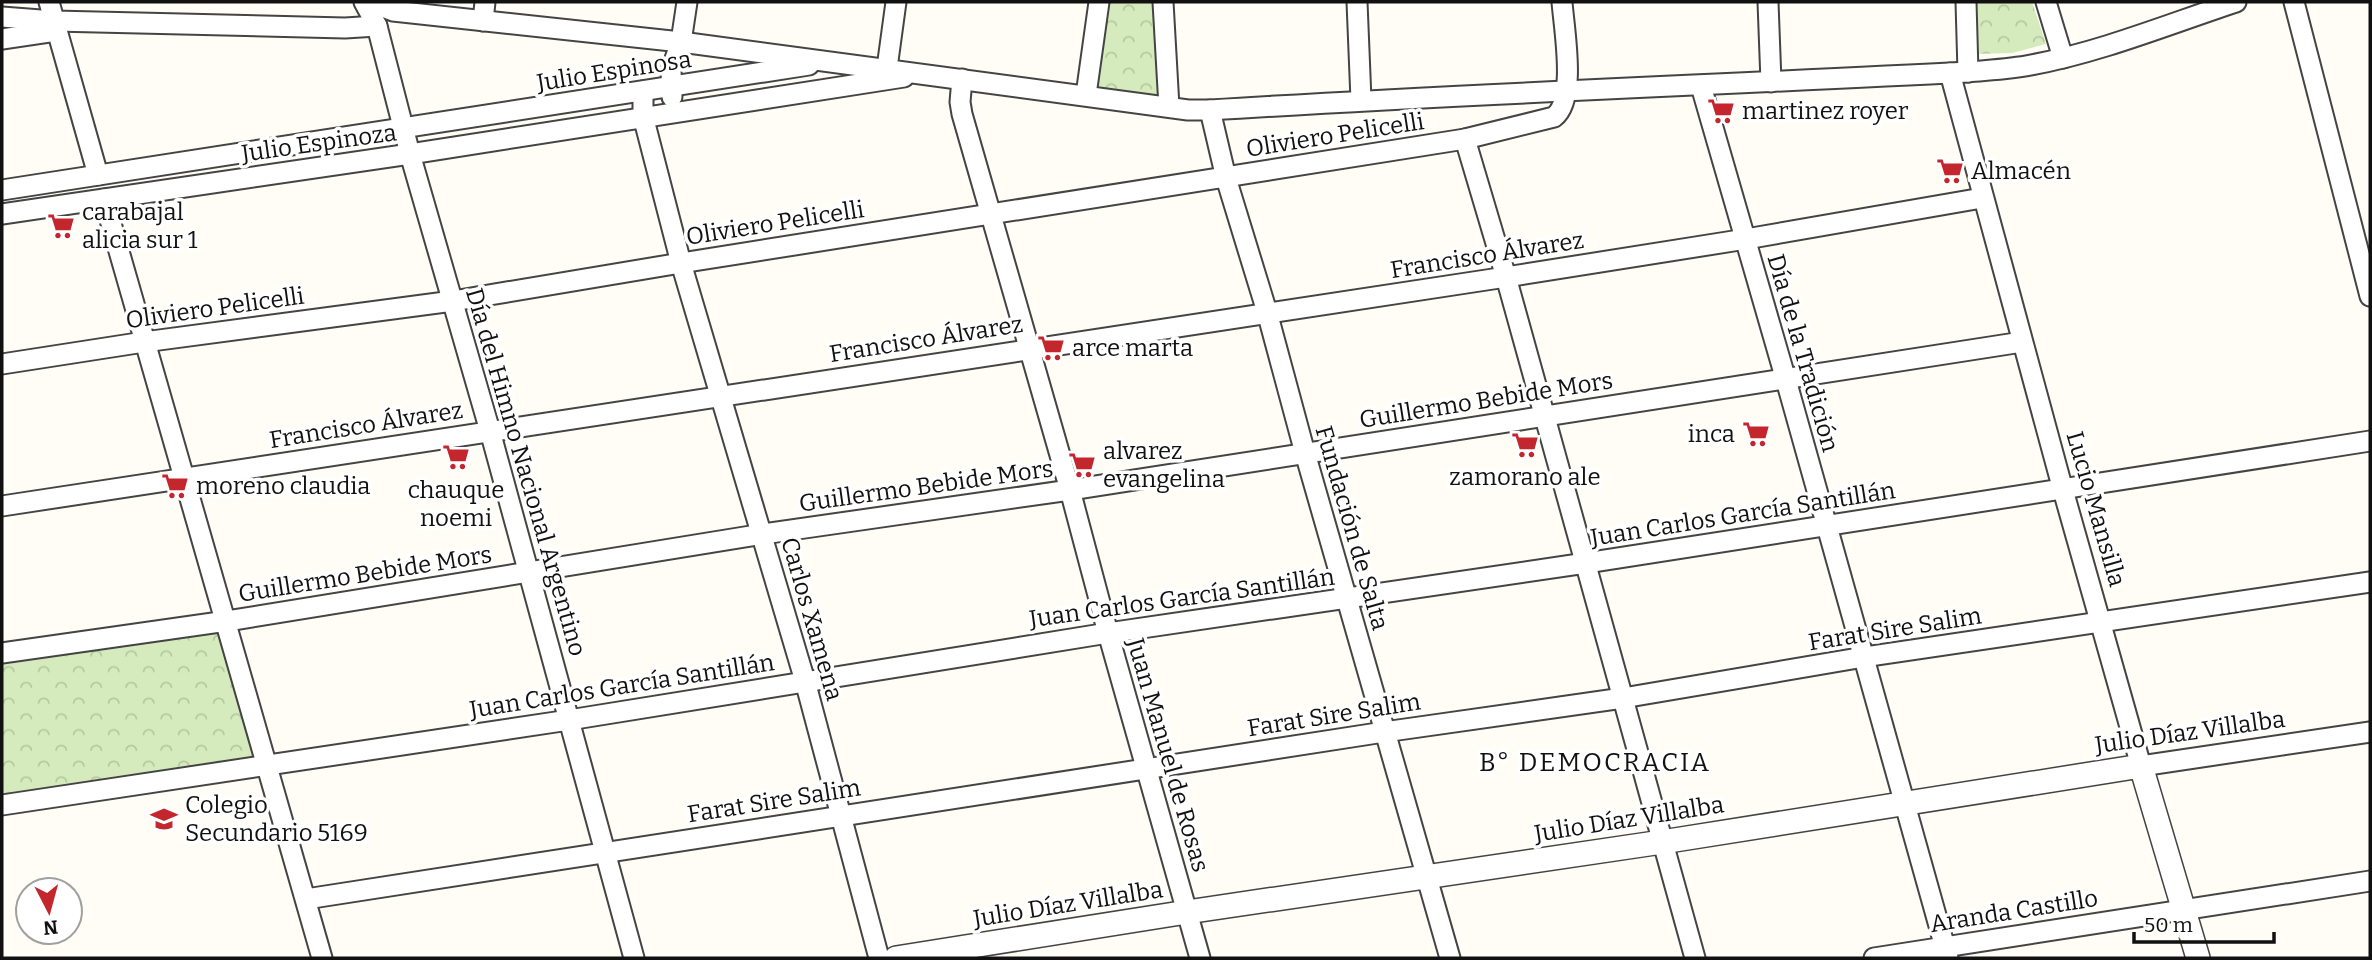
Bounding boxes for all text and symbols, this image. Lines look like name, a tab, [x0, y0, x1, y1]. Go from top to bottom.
street label: Julio Espinosa	[534, 45, 693, 97]
supermarket icon: martinez royer	[1706, 96, 1736, 126]
place label: martinez royer	[1742, 97, 1909, 125]
street label: Oliviero Pelicelli	[1244, 107, 1426, 163]
street label: Julio Espinoza	[239, 118, 398, 168]
supermarket icon: Almacén	[1935, 156, 1965, 186]
place label: Almacén	[1971, 157, 2071, 185]
street label: Oliviero Pelicelli	[684, 195, 866, 251]
place label: carabajal alicia sur 1	[82, 198, 198, 254]
supermarket icon: carabajal alicia sur 1	[46, 211, 76, 241]
street label: Francisco Álvarez	[1388, 225, 1586, 284]
street label: Día de la Tradición	[1761, 251, 1845, 455]
street label: Oliviero Pelicelli	[124, 282, 306, 334]
street label: Día del Himno Nacional Argentino	[460, 285, 592, 659]
street label: Francisco Álvarez	[827, 309, 1025, 368]
supermarket icon: arce marta	[1036, 333, 1066, 363]
place label: arce marta	[1072, 334, 1193, 362]
street label: Guillermo Bebide Mors	[1357, 366, 1615, 434]
street label: Francisco Álvarez	[267, 395, 465, 454]
supermarket icon: inca	[1741, 419, 1771, 449]
place label: inca	[1688, 420, 1735, 448]
street label: Fundación de Salta	[1309, 423, 1395, 633]
street label: Lucio Mansilla	[2060, 428, 2132, 590]
supermarket icon: zamorano ale	[1510, 430, 1540, 460]
place label: alvarez evangelina	[1103, 437, 1225, 493]
supermarket icon: chauque noemi	[441, 442, 471, 472]
supermarket icon: alvarez evangelina	[1067, 450, 1097, 480]
street label: Guillermo Bebide Mors	[797, 454, 1055, 518]
place label: zamorano ale	[1449, 463, 1601, 491]
supermarket icon: moreno claudia	[160, 471, 190, 501]
place label: moreno claudia	[196, 472, 370, 500]
place label: chauque noemi	[408, 476, 504, 532]
street label: Juan Carlos García Santillán	[1588, 476, 1897, 552]
street label: Carlos Xamena	[775, 534, 849, 704]
street label: Guillermo Bebide Mors	[236, 540, 494, 608]
street label: Juan Carlos García Santillán	[1027, 563, 1336, 633]
street label: Farat Sire Salim	[1806, 601, 1984, 657]
street label: Juan Manuel de Rosas	[1121, 634, 1215, 875]
street label: Juan Carlos García Santillán	[467, 648, 776, 724]
street label: Farat Sire Salim	[1245, 687, 1423, 743]
street label: Julio Díaz Villalba	[2092, 705, 2287, 759]
district label: B° DEMOCRACIA	[1479, 747, 1711, 778]
street label: Farat Sire Salim	[685, 773, 863, 829]
street label: Julio Díaz Villalba	[1531, 790, 1726, 848]
place label: Colegio Secundario 5169	[185, 791, 368, 847]
school or university icon: Colegio Secundario 5169	[149, 804, 179, 834]
street label: Julio Díaz Villalba	[970, 875, 1165, 933]
north arrow	[14, 876, 84, 946]
street label: Aranda Castillo	[1928, 884, 2100, 938]
scale bar	[2134, 900, 2274, 944]
text: 50 m	[2144, 912, 2193, 938]
text: N	[42, 915, 59, 940]

